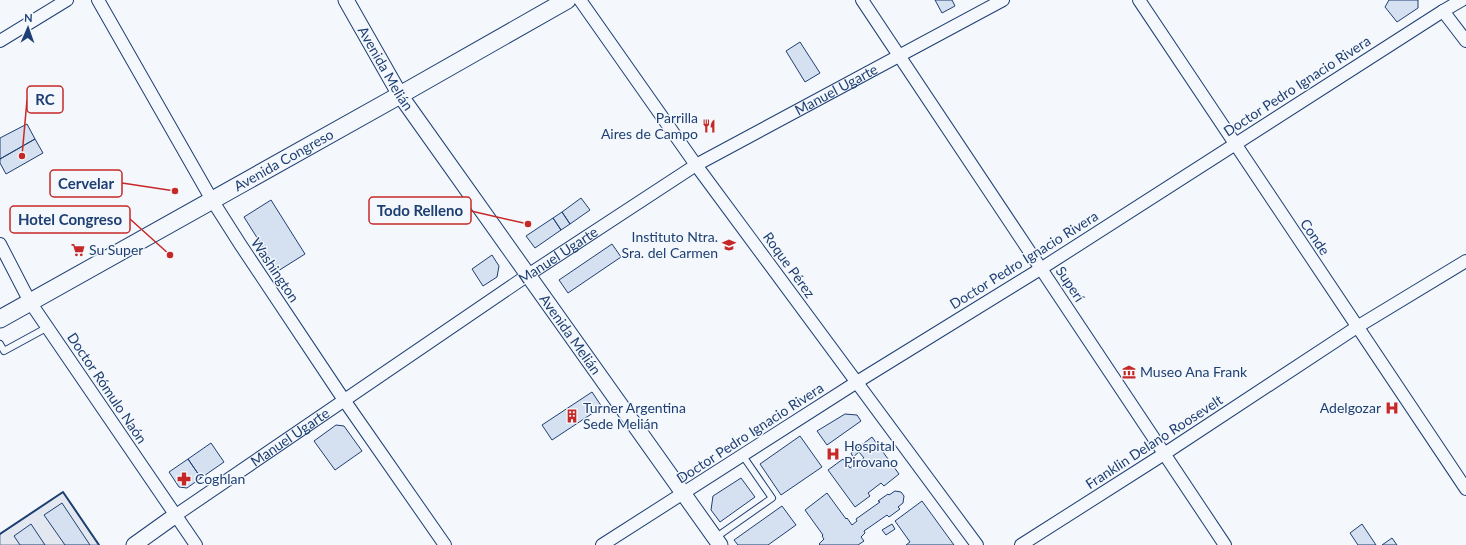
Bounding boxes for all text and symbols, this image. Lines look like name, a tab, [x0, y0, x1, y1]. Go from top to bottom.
north arrow	[8, 8, 48, 48]
text: N	[24, 11, 33, 24]
street label: Avenida Melián	[355, 23, 417, 114]
street label: Doctor Pedro Ignacio Rivera	[1220, 32, 1373, 139]
street label: Manuel Ugarte	[792, 60, 880, 118]
callout: RC	[27, 86, 63, 113]
text: RC	[35, 90, 55, 108]
place label: Parrilla Aires de Campo	[601, 109, 698, 142]
restaurant icon: Parrilla Aires de Campo	[701, 118, 717, 134]
street label: Avenida Congreso	[231, 125, 336, 194]
callout: Cervelar	[50, 170, 122, 197]
text: Cervelar	[58, 174, 114, 192]
callout: Todo Relleno	[369, 197, 471, 224]
text: Todo Relleno	[377, 201, 464, 219]
callout: Hotel Congreso	[10, 206, 130, 233]
street label: Doctor Pedro Ignacio Rivera	[946, 207, 1101, 312]
text: Hotel Congreso	[18, 210, 122, 228]
street label: Conde	[1297, 215, 1334, 258]
street label: Manuel Ugarte	[515, 223, 601, 287]
place label: Instituto Ntra. Sra. del Carmen	[621, 228, 718, 261]
street label: Roque Pérez	[760, 229, 819, 301]
street label: Washington	[248, 234, 303, 305]
school or university icon: Instituto Ntra. Sra. del Carmen	[721, 237, 737, 253]
place label: Su Super	[89, 241, 143, 258]
supermarket icon: Su Super	[70, 242, 86, 258]
street label: Superí	[1052, 263, 1089, 305]
street label: Avenida Melián	[536, 291, 605, 378]
street label: Doctor Rómulo Naón	[64, 329, 151, 446]
place label: Museo Ana Frank	[1140, 363, 1248, 380]
museum icon: Museo Ana Frank	[1121, 364, 1137, 380]
street label: Doctor Pedro Ignacio Rivera	[673, 379, 826, 486]
street label: Franklin Delano Roosevelt	[1082, 391, 1225, 492]
place label: Turner Argentina Sede Melián	[583, 399, 686, 432]
place label: Adelgozar	[1320, 399, 1381, 416]
hospital icon: Adelgozar	[1384, 400, 1400, 416]
street label: Manuel Ugarte	[247, 404, 332, 470]
building icon: Turner Argentina Sede Melián	[564, 408, 580, 424]
place label: Hospital Pirovano	[844, 437, 898, 470]
hospital icon: Hospital Pirovano	[825, 446, 841, 462]
place label: Coghlan	[195, 470, 245, 487]
pharmacy icon: Coghlan	[176, 471, 192, 487]

